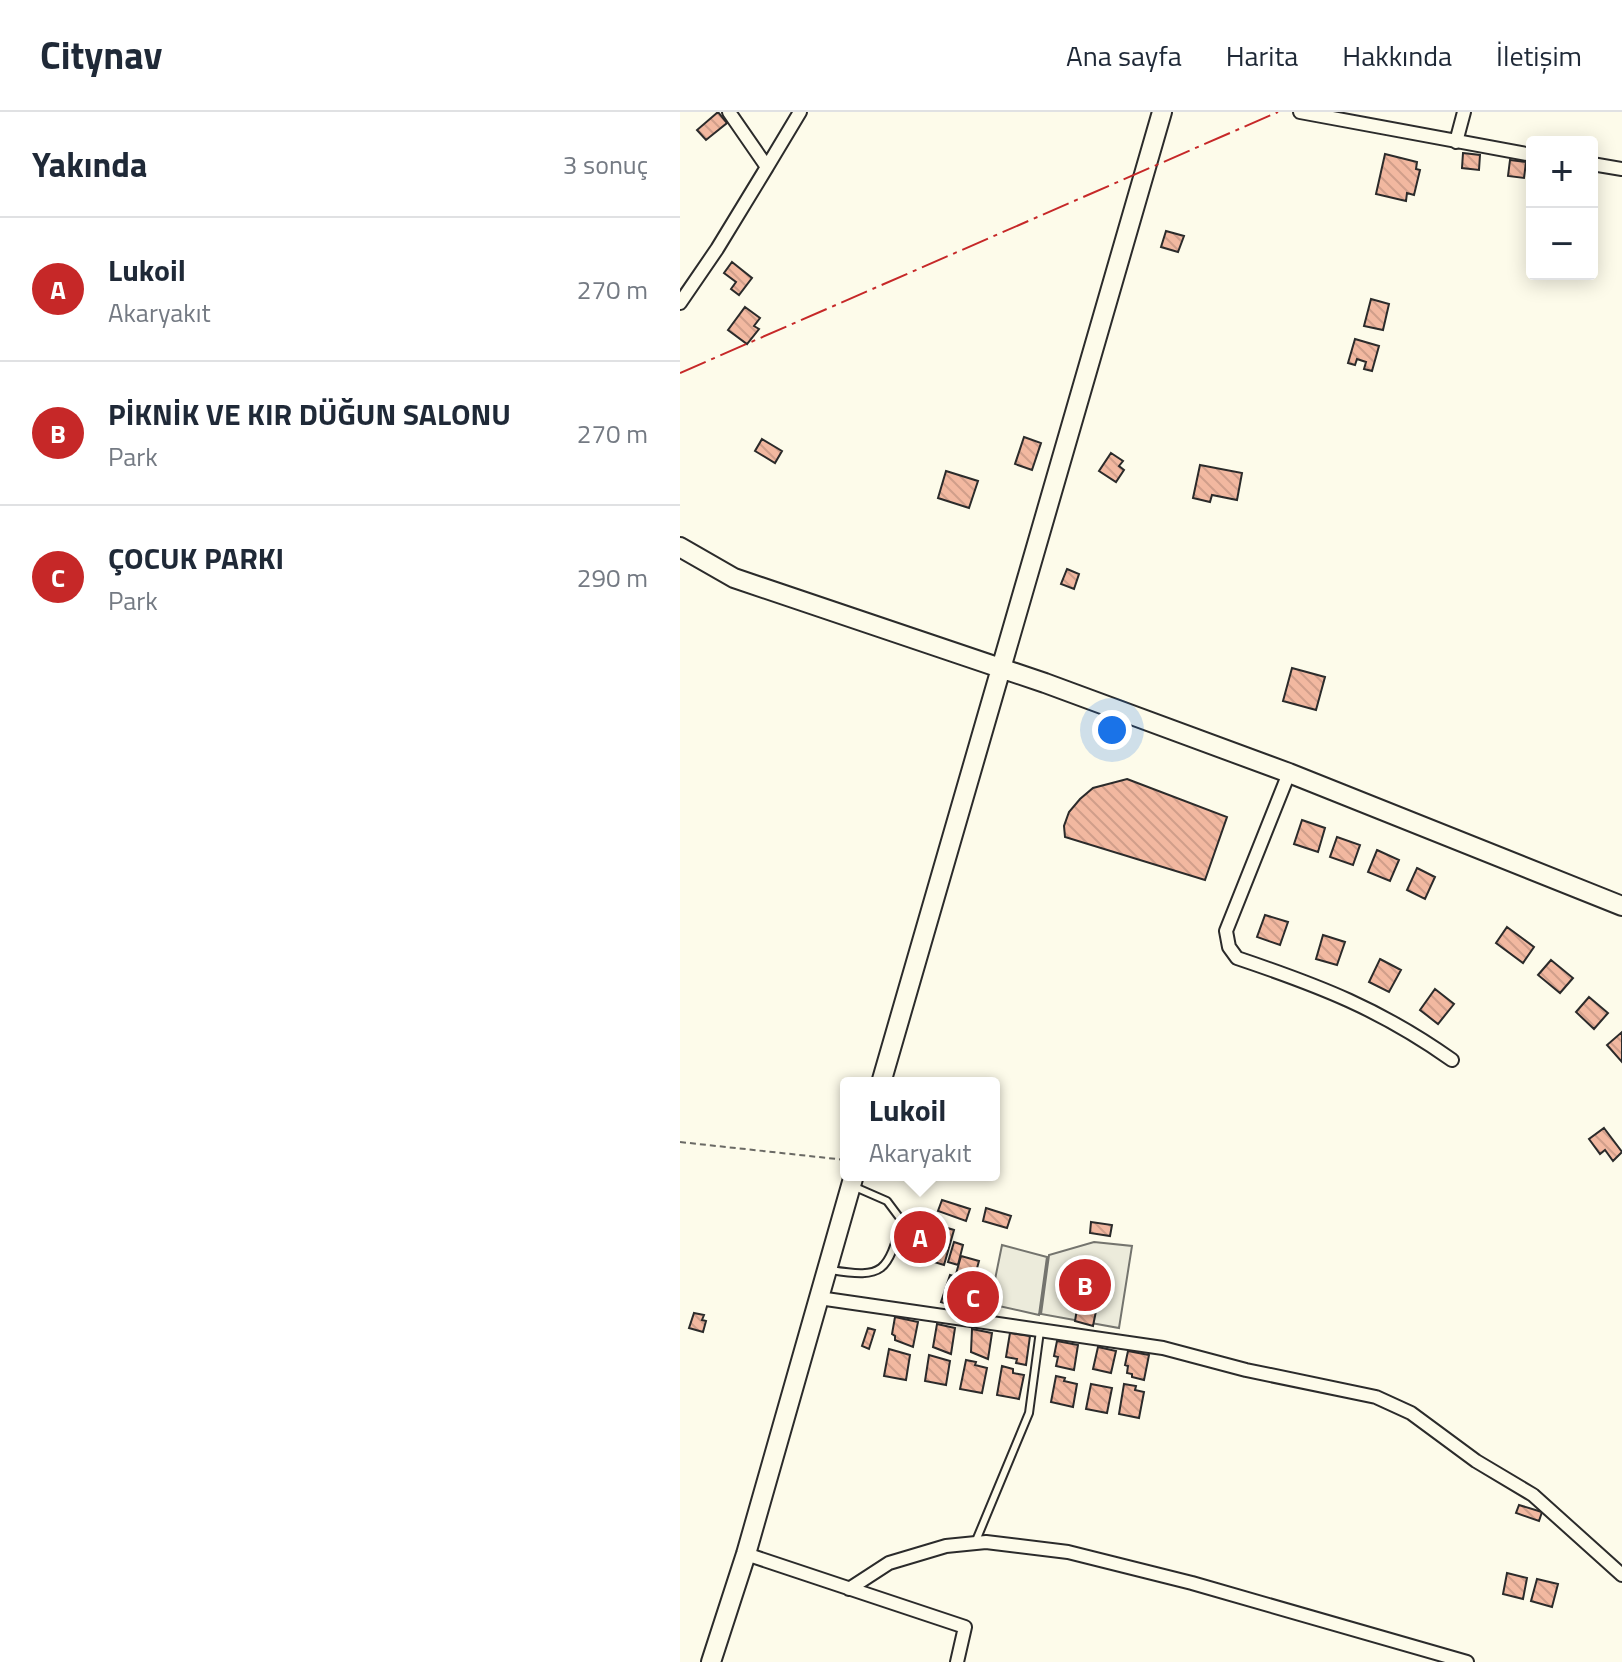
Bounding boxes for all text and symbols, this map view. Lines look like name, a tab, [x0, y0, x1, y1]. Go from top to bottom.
text: Citynav	[40, 26, 162, 84]
text: Ana sayfa	[1066, 34, 1182, 77]
text: Harita	[1226, 34, 1298, 77]
text: Hakkında	[1342, 34, 1452, 77]
text: İletişim	[1496, 34, 1582, 77]
map controls	[1526, 136, 1598, 280]
button: +	[1526, 136, 1598, 208]
text: Yakında	[32, 138, 147, 190]
text: 3 sonuç	[563, 145, 648, 184]
button: −	[1526, 208, 1598, 280]
text: Lukoil	[108, 247, 186, 293]
text: A	[50, 270, 66, 309]
text: 270 m	[577, 270, 648, 309]
text: Akaryakıt	[108, 293, 211, 332]
text: PİKNİK VE KIR DÜĞUN SALONU	[108, 391, 511, 437]
text: B	[50, 414, 66, 453]
text: 270 m	[577, 414, 648, 453]
text: Park	[108, 437, 158, 476]
text: ÇOCUK PARKI	[108, 535, 284, 581]
text: C	[51, 558, 65, 597]
text: 290 m	[577, 558, 648, 597]
text: Park	[108, 581, 158, 620]
your location	[1092, 710, 1132, 750]
popup	[840, 1077, 1000, 1181]
text: Lukoil	[869, 1087, 946, 1133]
text: Akaryakıt	[869, 1133, 971, 1172]
pin: A	[894, 1207, 946, 1267]
pin: B	[1059, 1255, 1111, 1315]
pin: C	[947, 1267, 999, 1327]

